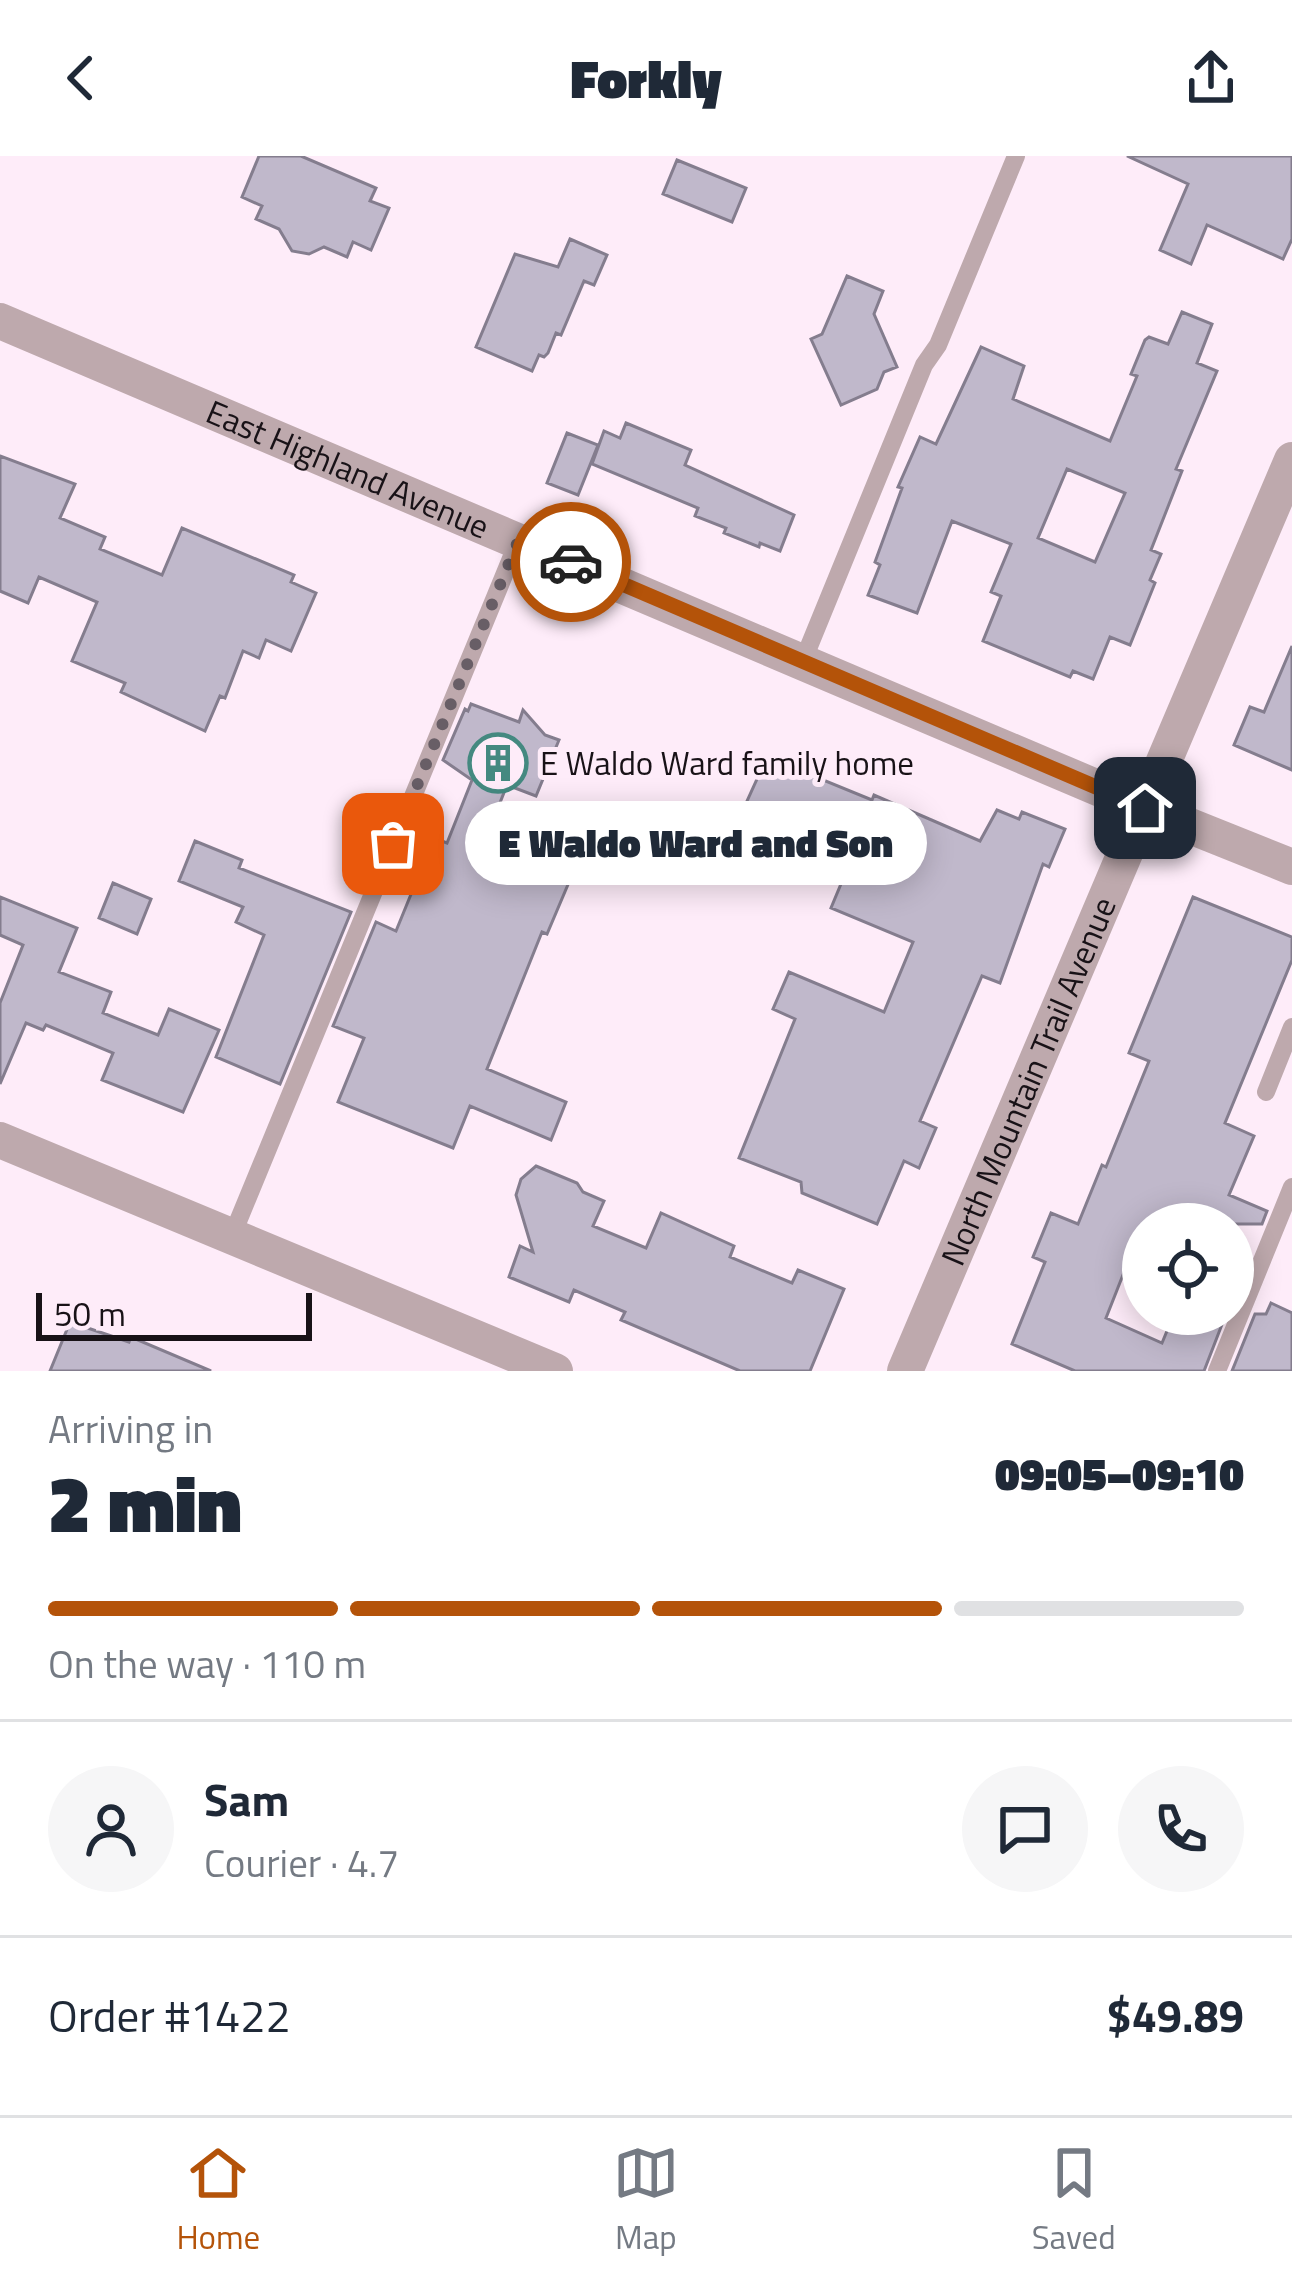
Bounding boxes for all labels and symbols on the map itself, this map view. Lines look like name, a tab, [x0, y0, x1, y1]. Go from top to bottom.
street label: East Highland Avenue	[199, 387, 497, 551]
courier	[511, 502, 631, 622]
building icon: E Waldo Ward family home	[467, 732, 529, 794]
place label: E Waldo Ward family home	[540, 738, 914, 788]
pin	[1094, 757, 1196, 859]
pin	[342, 793, 444, 895]
callout: E Waldo Ward and Son	[465, 802, 927, 886]
street label: North Mountain Trail Avenue	[928, 889, 1129, 1273]
scale bar	[36, 1287, 312, 1340]

